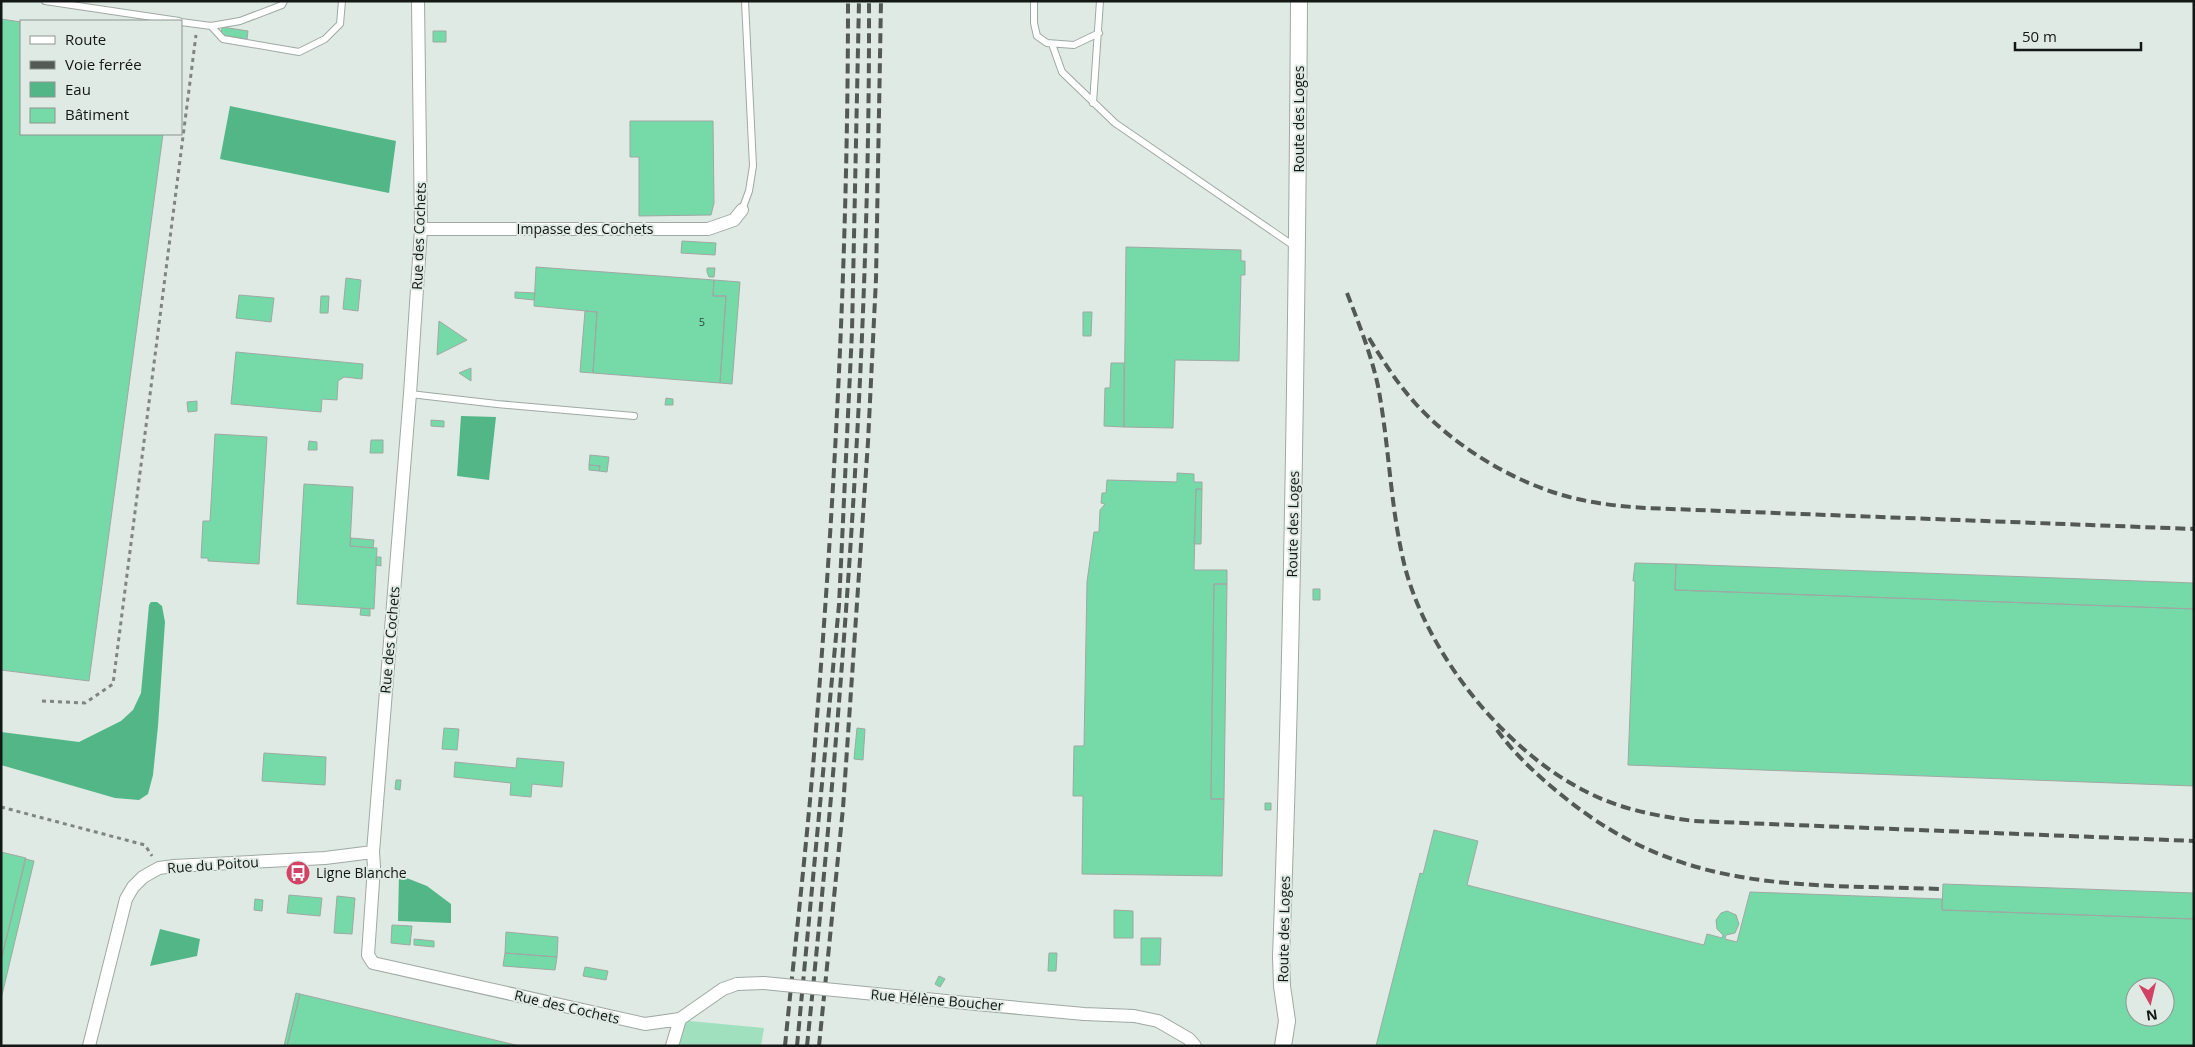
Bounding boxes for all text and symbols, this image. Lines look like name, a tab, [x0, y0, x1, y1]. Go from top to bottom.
legend	[20, 20, 182, 135]
scale bar	[2015, 20, 2141, 52]
text: 50 m	[2022, 26, 2057, 46]
text: Route	[65, 29, 106, 49]
text: Voie ferrée	[65, 54, 142, 74]
street label: Route des Loges	[1289, 65, 1308, 172]
text: Eau	[65, 79, 91, 99]
text: Bâtiment	[65, 104, 129, 124]
street label: Rue des Cochets	[407, 182, 430, 290]
street label: Impasse des Cochets	[517, 219, 654, 238]
house number: 5	[699, 314, 705, 329]
street label: Route des Loges	[1282, 470, 1303, 578]
street label: Rue des Cochets	[375, 585, 404, 694]
street label: Rue du Poitou	[166, 852, 259, 877]
bus stop icon: Ligne Blanche	[285, 860, 311, 886]
place label: Ligne Blanche	[316, 863, 407, 882]
street label: Route des Loges	[1273, 875, 1294, 983]
north arrow	[2125, 977, 2175, 1027]
street label: Rue Hélène Boucher	[870, 984, 1005, 1015]
street label: Rue des Cochets	[513, 985, 622, 1028]
text: N	[2145, 1005, 2159, 1026]

